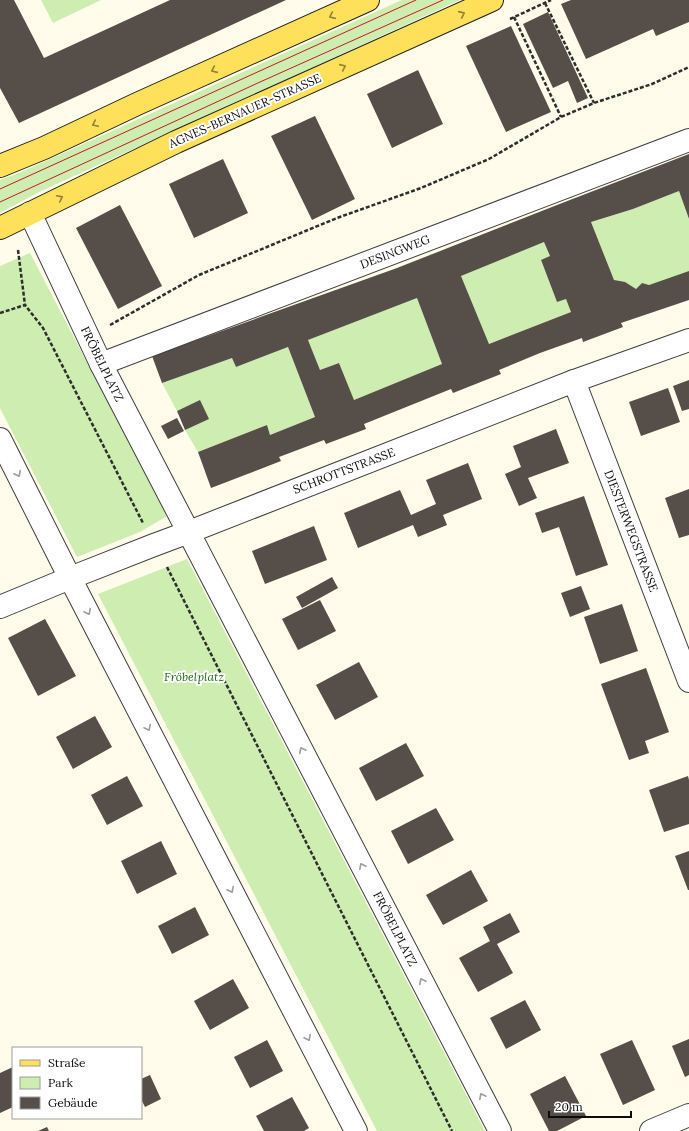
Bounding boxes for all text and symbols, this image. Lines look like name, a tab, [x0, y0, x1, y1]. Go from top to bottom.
one-way arrow	[329, 11, 336, 19]
one-way arrow	[457, 11, 465, 19]
one-way arrow	[339, 64, 346, 72]
one-way arrow	[210, 65, 218, 73]
street label: AGNES-BERNAUER-STRASSE	[165, 70, 323, 151]
one-way arrow	[92, 119, 100, 127]
one-way arrow	[56, 196, 63, 203]
street label: DESINGWEG	[358, 231, 432, 272]
street label: FRÖBELPLATZ	[78, 324, 127, 404]
street label: SCHROTTSTRASSE	[291, 444, 397, 497]
street label: DIESTERWEGSTRASSE	[601, 468, 662, 594]
one-way arrow	[13, 470, 20, 477]
one-way arrow	[83, 608, 91, 616]
park label: Fröbelplatz	[164, 669, 224, 684]
one-way arrow	[143, 724, 151, 731]
one-way arrow	[299, 747, 307, 754]
one-way arrow	[359, 862, 367, 870]
one-way arrow	[227, 886, 234, 893]
street label: FRÖBELPLATZ	[370, 889, 421, 969]
one-way arrow	[419, 978, 427, 985]
one-way arrow	[303, 1033, 311, 1041]
legend	[12, 1047, 142, 1119]
text: Straße	[48, 1055, 86, 1070]
text: Park	[48, 1075, 74, 1090]
one-way arrow	[479, 1093, 487, 1101]
scale bar	[549, 1093, 631, 1119]
text: Gebäude	[48, 1095, 98, 1110]
text: 20 m	[555, 1099, 583, 1114]

